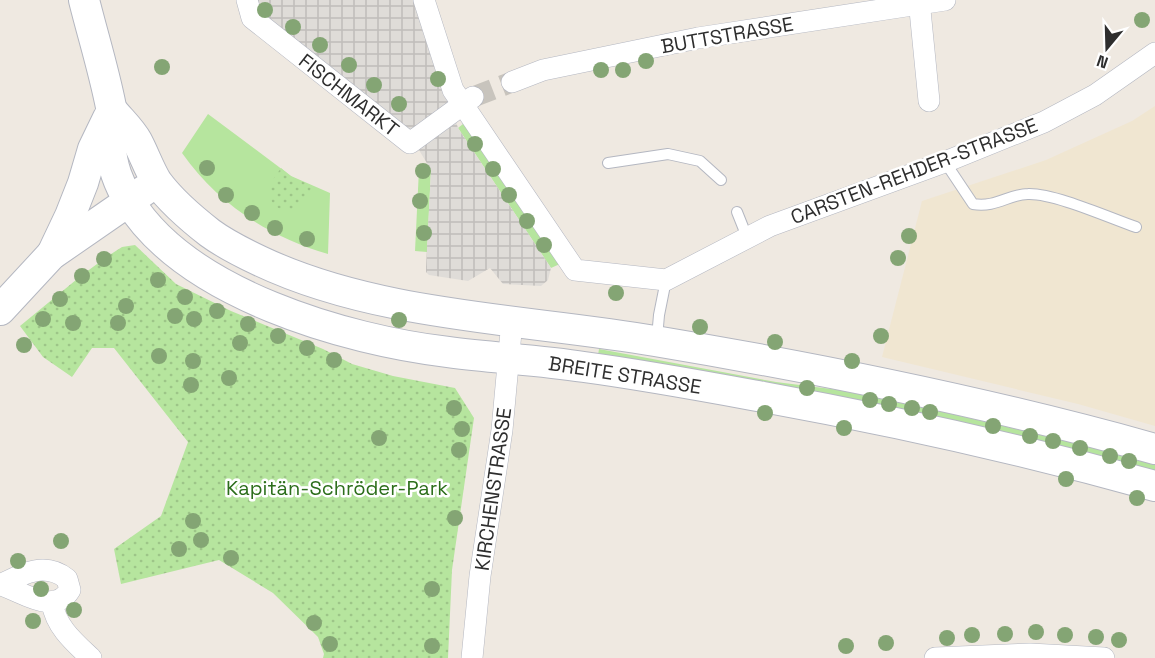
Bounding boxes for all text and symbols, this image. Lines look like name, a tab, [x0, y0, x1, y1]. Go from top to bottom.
street label: BUTTSTRASSE	[659, 11, 795, 59]
north arrow	[1077, 18, 1137, 78]
street label: FISCHMARKT	[294, 48, 405, 142]
text: N	[1094, 50, 1111, 73]
street label: CARSTEN-REHDER-STRASSE	[787, 112, 1041, 230]
street label: BREITE STRASSE	[547, 350, 703, 400]
street label: KIRCHENSTRASSE	[469, 406, 517, 572]
park label: Kapitän-Schröder-Park	[226, 475, 448, 501]

